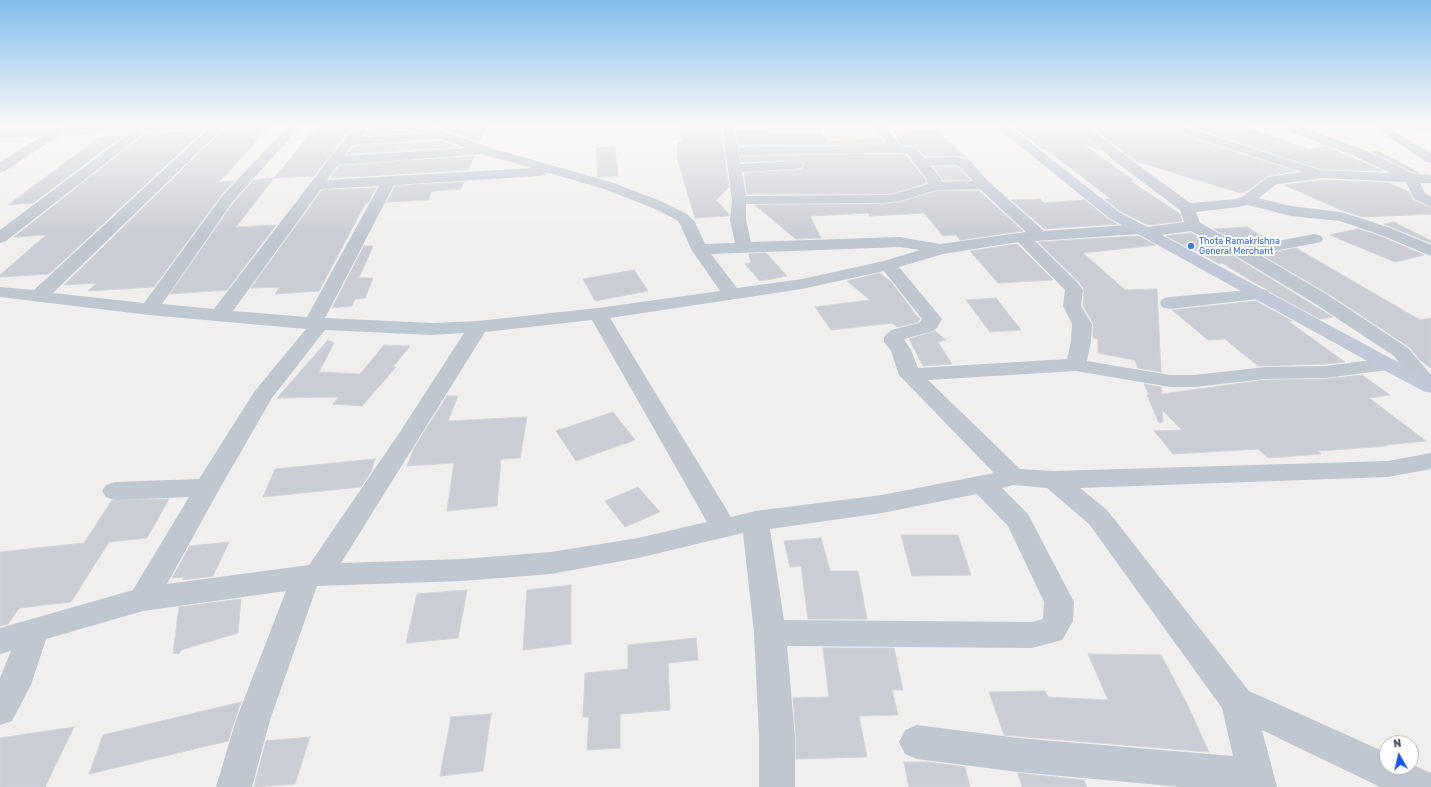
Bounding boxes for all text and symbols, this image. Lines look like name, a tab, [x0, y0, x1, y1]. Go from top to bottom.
place label: Thota Ramakrishna General Merchant	[1199, 236, 1280, 257]
marker: Thota Ramakrishna General Merchant	[1186, 241, 1196, 251]
north arrow	[1379, 735, 1419, 775]
text: N	[1393, 737, 1402, 751]

